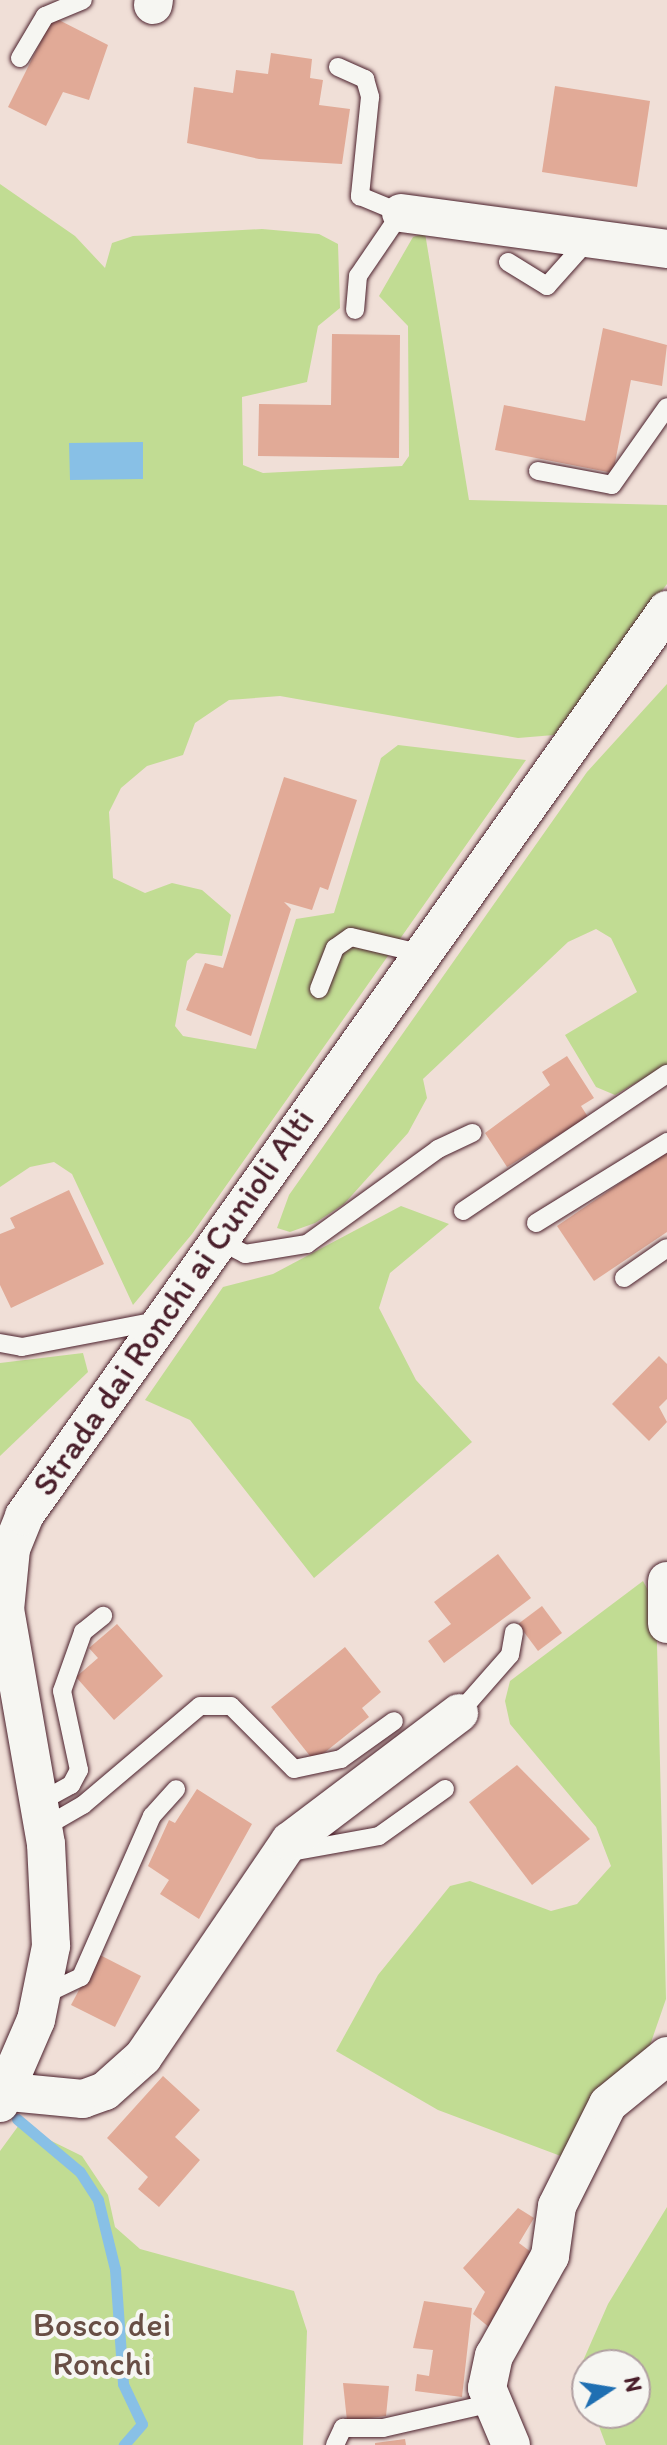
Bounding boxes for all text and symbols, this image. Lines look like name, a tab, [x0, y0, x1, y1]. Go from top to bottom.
street label: Strada dai Ronchi ai Cunioli Alti	[23, 1101, 323, 1503]
park label: Bosco dei Ronchi	[33, 2304, 171, 2384]
north arrow	[571, 2349, 651, 2429]
text: N	[618, 2374, 648, 2394]

